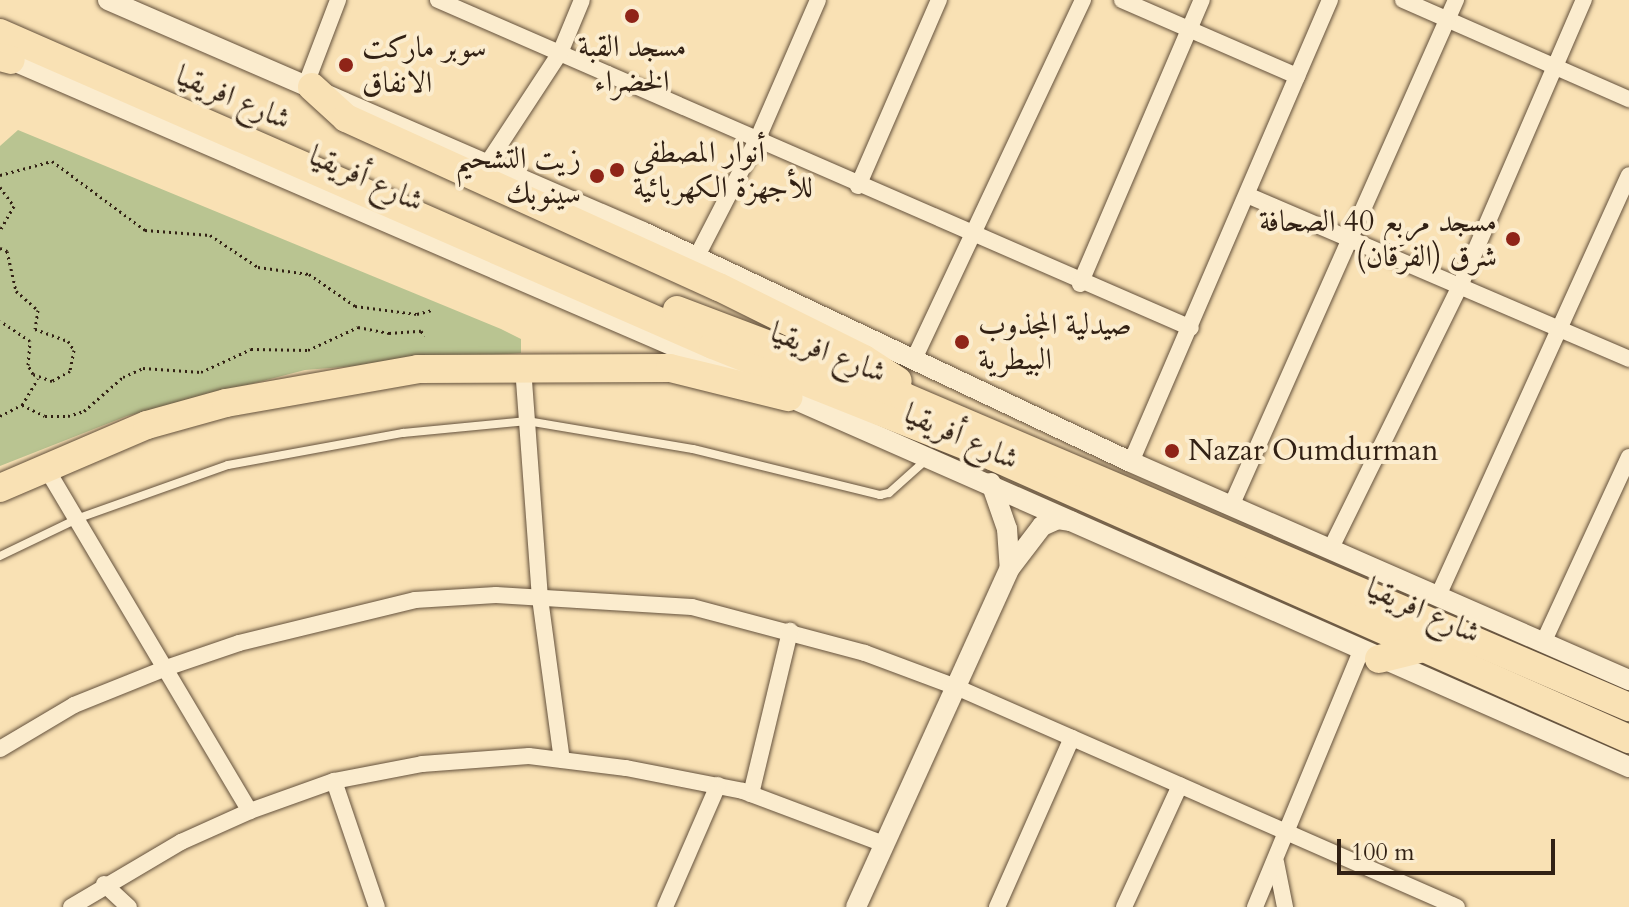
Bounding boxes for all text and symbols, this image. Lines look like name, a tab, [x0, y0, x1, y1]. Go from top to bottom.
marker: مسجد القبة الخضراء	[623, 7, 641, 25]
place label: مسجد القبة الخضراء	[578, 29, 686, 100]
place label: سوبر ماركت الانفاق	[362, 30, 487, 100]
marker: سوبر ماركت الانفاق	[337, 56, 355, 74]
street label: شارع افريقيا	[170, 58, 296, 138]
place label: أنوار المصطفى للأجهزة الكهربائية	[633, 135, 813, 206]
street label: شارع أفريقيا	[303, 138, 429, 220]
place label: زيت التشحيم سينوبك	[455, 141, 581, 212]
marker: أنوار المصطفى للأجهزة الكهربائية	[608, 161, 626, 179]
marker: زيت التشحيم سينوبك	[588, 167, 606, 185]
place label: مسجد مربع 40 الصحافة شرق (الفرقان)	[1259, 204, 1497, 274]
marker: مسجد مربع 40 الصحافة شرق (الفرقان)	[1504, 230, 1522, 248]
place label: صيدلية المجذوب البيطرية	[978, 307, 1132, 378]
street label: شارع افريقيا	[765, 315, 891, 391]
marker: صيدلية المجذوب البيطرية	[953, 333, 971, 351]
street label: شارع أفريقيا	[898, 396, 1024, 478]
place label: Nazar Oumdurman	[1188, 433, 1438, 469]
marker: Nazar Oumdurman	[1163, 442, 1181, 460]
street label: شارع افريقيا	[1361, 570, 1485, 652]
scale bar	[1341, 823, 1559, 873]
text: 100 m	[1351, 836, 1415, 869]

